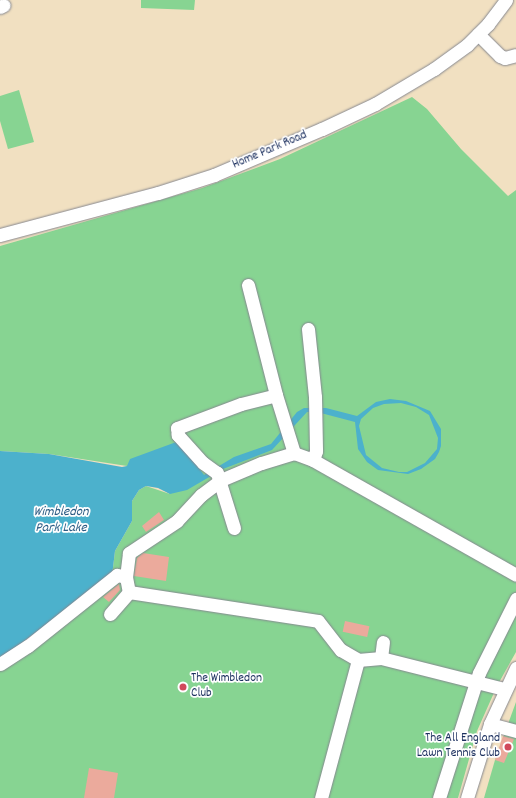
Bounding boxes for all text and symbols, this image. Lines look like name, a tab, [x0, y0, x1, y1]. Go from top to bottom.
street label: Home Park Road	[230, 128, 310, 174]
water label: Wimbledon Park Lake	[33, 504, 89, 536]
place label: The Wimbledon Club	[191, 672, 262, 703]
marker: The Wimbledon Club	[178, 682, 188, 692]
place label: The All England Lawn Tennis Club	[417, 732, 500, 763]
marker: The All England Lawn Tennis Club	[503, 742, 513, 752]

